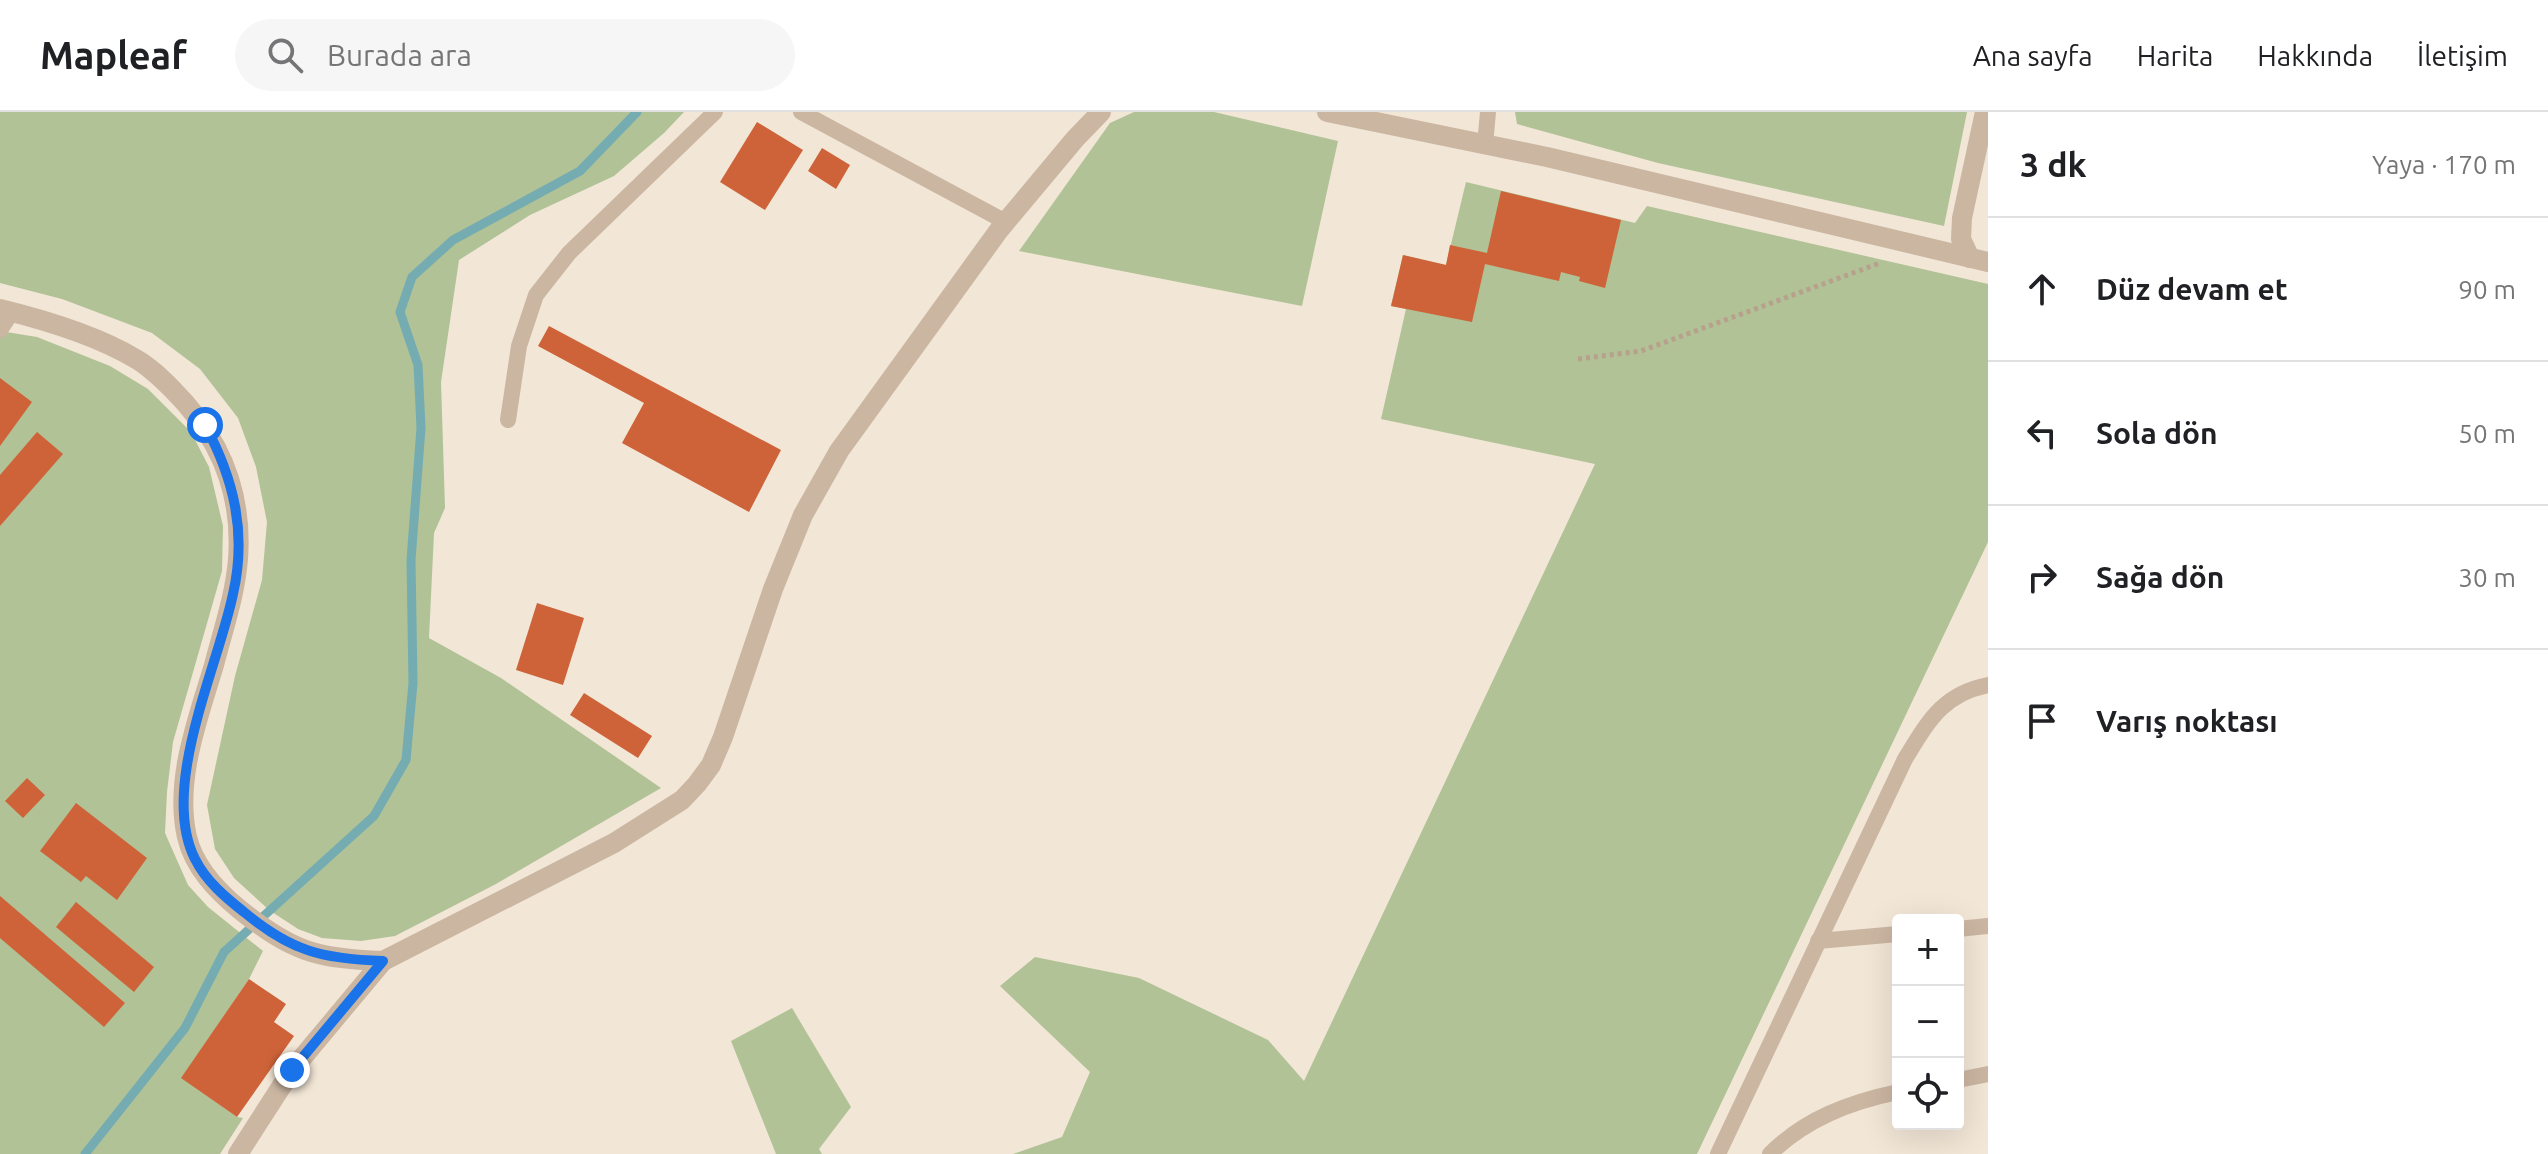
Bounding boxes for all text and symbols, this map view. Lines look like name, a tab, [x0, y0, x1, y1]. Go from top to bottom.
search box	[235, 19, 795, 91]
icon: search	[263, 33, 307, 77]
text: Mapleaf	[40, 34, 187, 76]
text: Burada ara	[327, 38, 472, 72]
text: Ana sayfa	[1973, 40, 2093, 71]
text: Harita	[2137, 40, 2213, 71]
text: Hakkında	[2257, 40, 2373, 71]
text: İletişim	[2417, 40, 2508, 71]
text: 3 dk	[2020, 145, 2087, 183]
text: Yaya · 170 m	[2372, 150, 2516, 179]
icon: ahead	[2020, 267, 2064, 311]
text: Düz devam et	[2096, 272, 2288, 306]
text: 90 m	[2458, 275, 2516, 304]
route start	[187, 407, 223, 443]
icon: left	[2020, 411, 2064, 455]
text: Sola dön	[2096, 416, 2218, 450]
text: 50 m	[2458, 419, 2516, 448]
icon: right	[2020, 555, 2064, 599]
text: Sağa dön	[2096, 560, 2224, 594]
text: 30 m	[2458, 563, 2516, 592]
icon: arrive	[2020, 699, 2064, 743]
text: Varış noktası	[2096, 704, 2278, 738]
map controls	[1892, 914, 1964, 1130]
button: +	[1892, 914, 1964, 986]
button: −	[1892, 986, 1964, 1058]
route end	[274, 1052, 310, 1088]
button: locate	[1892, 1058, 1964, 1130]

